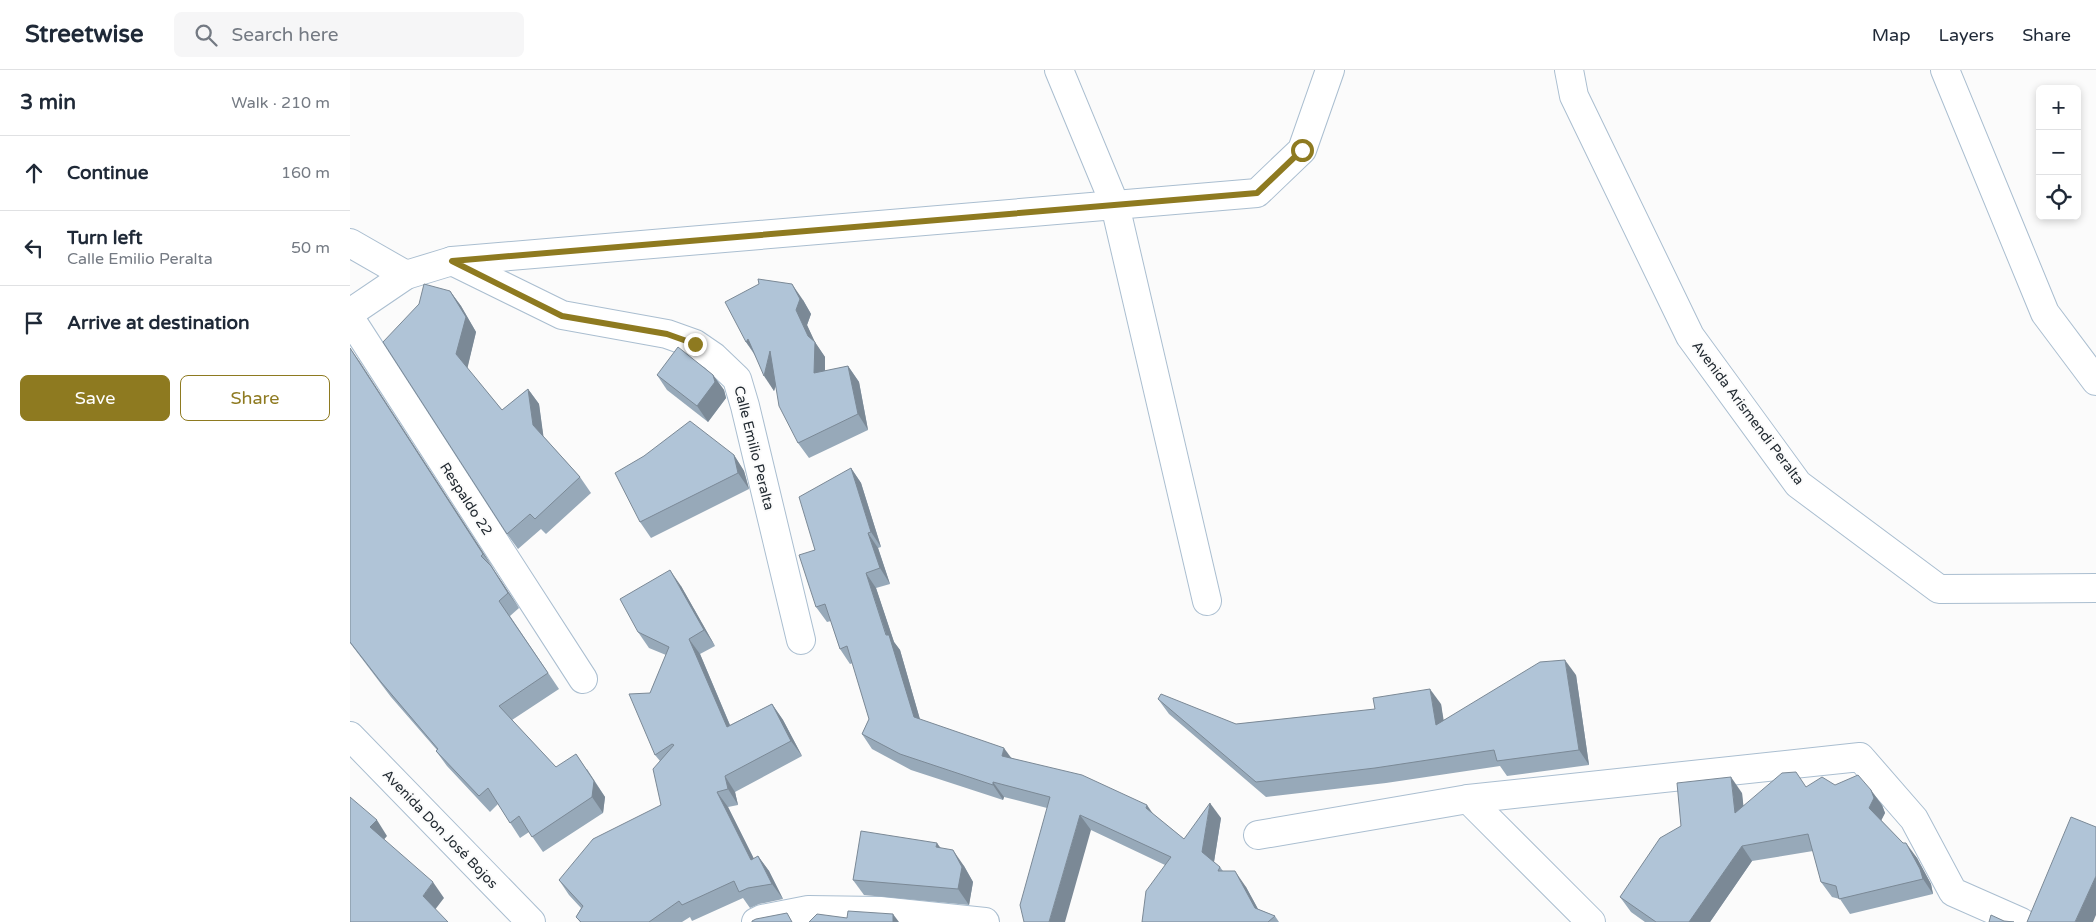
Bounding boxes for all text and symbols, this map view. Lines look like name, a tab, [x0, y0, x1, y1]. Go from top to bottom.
search box	[174, 12, 524, 57]
text: Streetwise	[25, 20, 144, 49]
icon: search	[192, 21, 220, 49]
text: Search here	[232, 24, 338, 46]
text: Map	[1872, 24, 1911, 46]
text: Layers	[1939, 24, 1994, 46]
text: Share	[2022, 24, 2071, 46]
map controls	[2036, 85, 2081, 220]
button: +	[2036, 85, 2081, 130]
text: 3 min	[20, 90, 76, 115]
text: Walk · 210 m	[231, 93, 330, 113]
button: −	[2036, 130, 2081, 175]
route start	[1291, 139, 1314, 162]
icon: ahead	[20, 159, 48, 187]
text: Continue	[67, 162, 149, 184]
text: 160 m	[281, 163, 330, 183]
button: locate	[2036, 175, 2081, 220]
text: Turn left	[67, 227, 143, 249]
icon: left	[20, 234, 48, 262]
text: 50 m	[291, 238, 330, 258]
text: Calle Emilio Peralta	[67, 249, 213, 269]
icon: arrive	[20, 309, 48, 337]
text: Arrive at destination	[67, 312, 250, 334]
route end	[684, 333, 707, 356]
street label: Avenida Arismendi Peralta	[1688, 338, 1808, 488]
button: Save	[20, 375, 170, 421]
button: Share	[180, 375, 330, 421]
street label: Calle Emilio Peralta	[730, 384, 778, 512]
street label: Respaldo 22	[436, 459, 496, 539]
street label: Avenida Don José Bojos	[379, 766, 501, 892]

